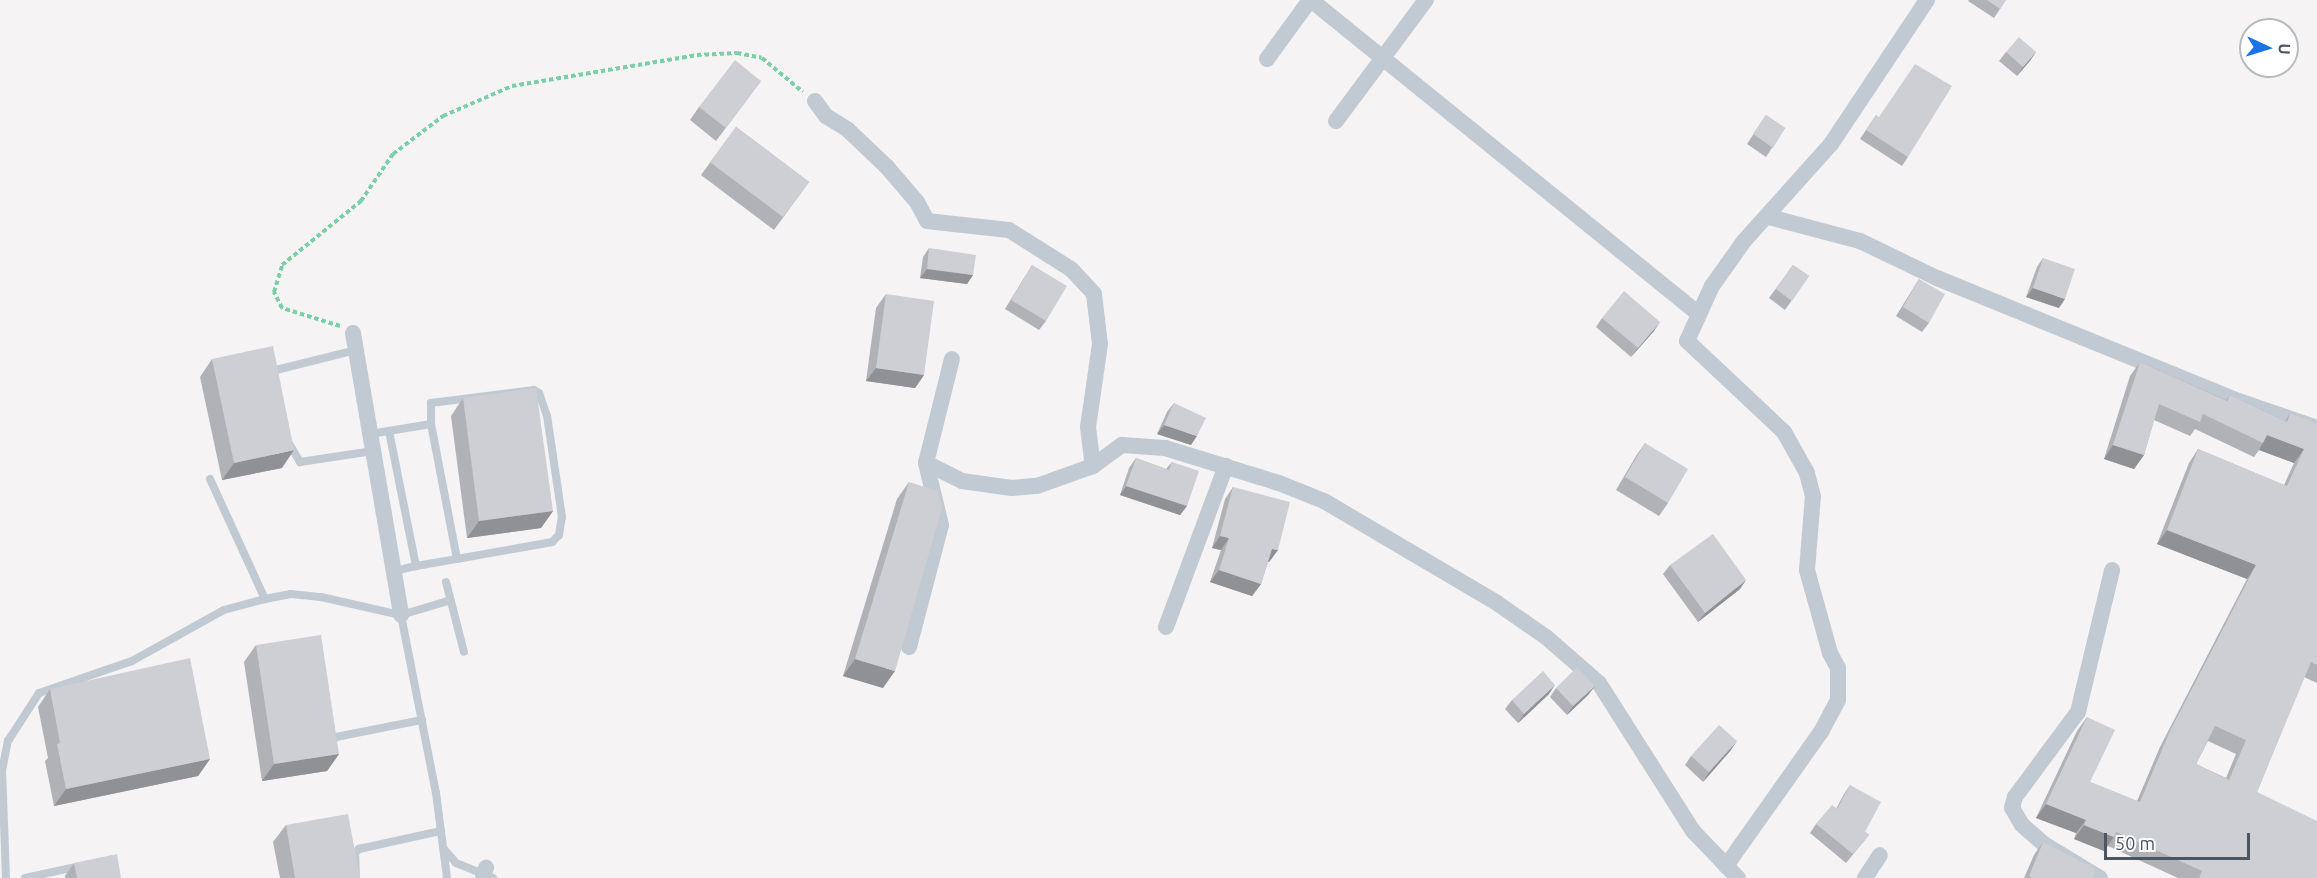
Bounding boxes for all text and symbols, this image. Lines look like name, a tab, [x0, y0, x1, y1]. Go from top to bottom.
north arrow	[2239, 18, 2299, 78]
text: U	[2276, 43, 2294, 55]
scale bar	[2107, 821, 2252, 859]
text: 50 m	[2115, 833, 2155, 853]

